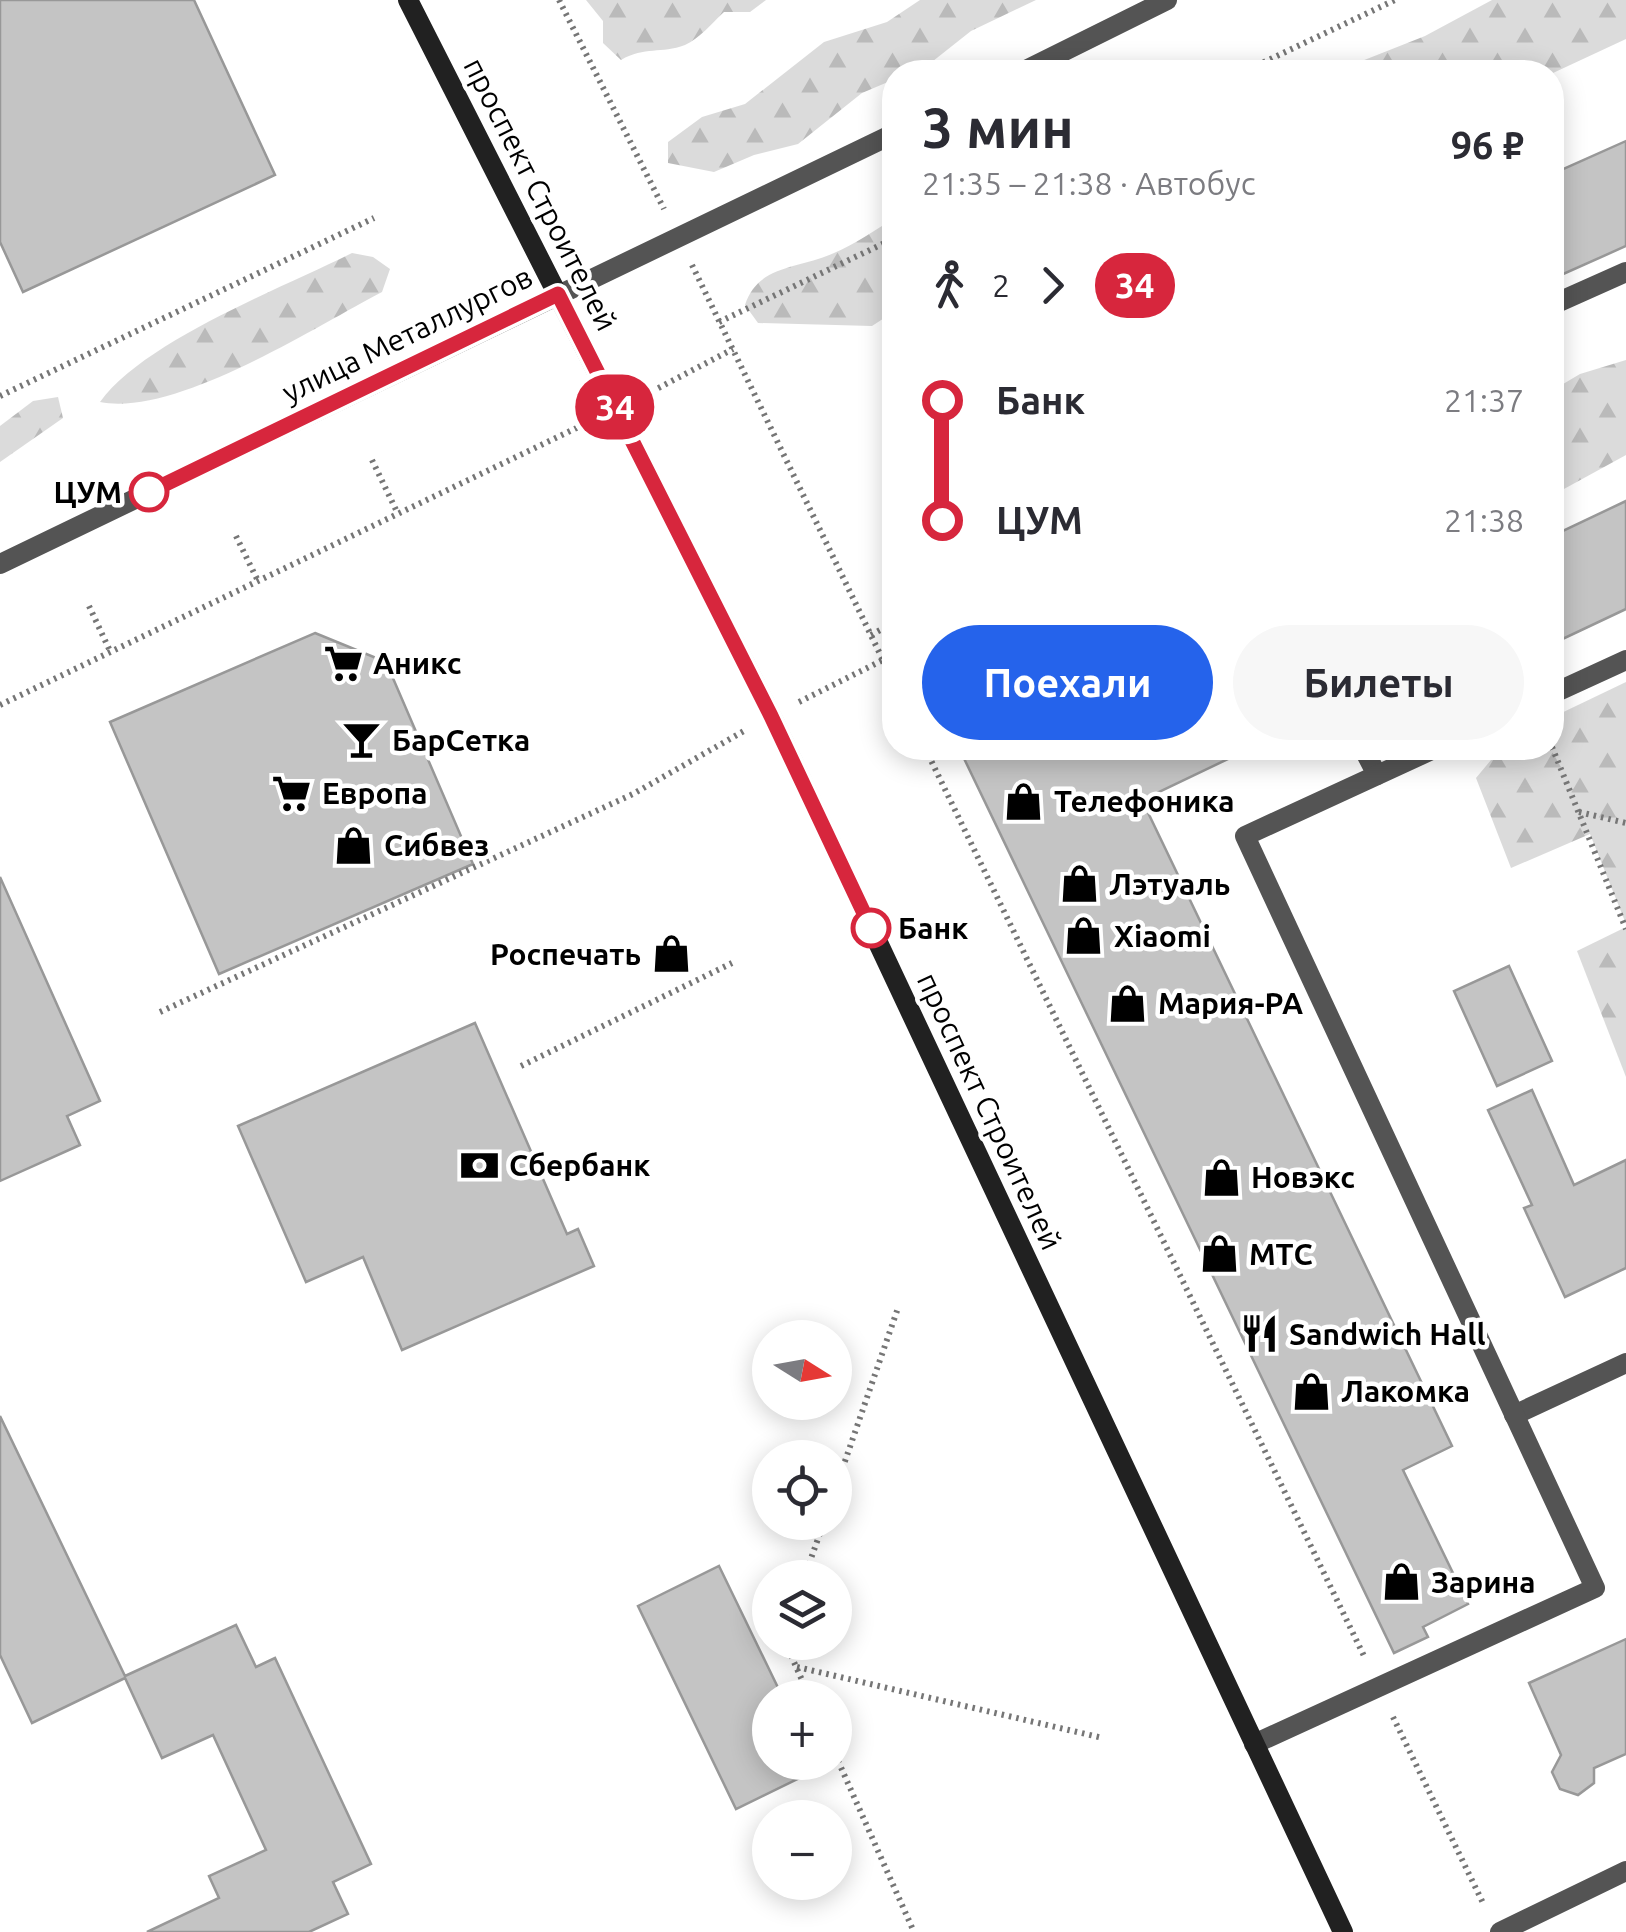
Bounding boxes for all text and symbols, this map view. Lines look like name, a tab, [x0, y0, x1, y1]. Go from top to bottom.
street label: проспект Строителей	[457, 52, 625, 336]
text: 3 мин	[922, 97, 1074, 158]
text: 96 ₽	[1451, 124, 1524, 166]
text: 21:35 – 21:38 · Автобус	[922, 165, 1256, 201]
icon: walk	[922, 258, 977, 313]
icon: forward	[1025, 258, 1080, 313]
street label: улица Металлургов	[277, 259, 537, 409]
text: 34	[1115, 265, 1155, 305]
text: 2	[992, 267, 1010, 303]
line badge: 34	[570, 374, 660, 440]
text: Банк	[996, 379, 1085, 421]
text: 21:37	[1444, 382, 1524, 418]
text: 34	[595, 387, 635, 427]
marker: ЦУМ	[130, 473, 168, 511]
place label: ЦУМ	[54, 475, 122, 509]
text: ЦУМ	[996, 499, 1083, 541]
text: 21:38	[1444, 502, 1524, 538]
button: Поехали	[922, 625, 1213, 740]
button: Билеты	[1233, 625, 1524, 740]
supermarket icon: Аникс	[322, 642, 364, 684]
place label: Аникс	[373, 646, 461, 680]
bar icon: БарСетка	[341, 719, 383, 761]
place label: БарСетка	[392, 723, 530, 757]
supermarket icon: Европа	[271, 772, 313, 814]
place label: Европа	[322, 776, 427, 810]
shop icon: Телефоника	[1003, 780, 1045, 822]
place label: Телефоника	[1054, 784, 1234, 818]
shop icon: Сибвез	[333, 824, 375, 866]
place label: Сибвез	[384, 828, 489, 862]
shop icon: Лэтуаль	[1058, 863, 1100, 905]
place label: Лэтуаль	[1109, 867, 1230, 901]
marker: Банк	[852, 909, 890, 947]
place label: Банк	[898, 911, 968, 945]
shop icon: Xiaomi	[1063, 915, 1105, 957]
place label: Xiaomi	[1114, 919, 1211, 953]
shop icon: Роспечать	[650, 933, 692, 975]
place label: Роспечать	[490, 937, 641, 971]
street label: проспект Строителей	[911, 967, 1069, 1255]
shop icon: Мария-РА	[1107, 982, 1149, 1024]
place label: Мария-РА	[1158, 986, 1303, 1020]
bank icon: Сбербанк	[458, 1144, 500, 1186]
place label: Сбербанк	[509, 1148, 650, 1182]
shop icon: Новэкс	[1200, 1156, 1242, 1198]
place label: Новэкс	[1251, 1160, 1355, 1194]
shop icon: МТС	[1198, 1233, 1240, 1275]
place label: МТС	[1249, 1237, 1313, 1271]
restaurant icon: Sandwich Hall	[1238, 1313, 1280, 1355]
place label: Sandwich Hall	[1289, 1317, 1486, 1351]
north arrow	[752, 1320, 852, 1420]
map controls	[752, 1320, 852, 1900]
shop icon: Лакомка	[1290, 1370, 1332, 1412]
place label: Лакомка	[1341, 1374, 1470, 1408]
button: locate	[752, 1440, 852, 1540]
button: layers	[752, 1560, 852, 1660]
shop icon: Зарина	[1380, 1561, 1422, 1603]
place label: Зарина	[1431, 1565, 1536, 1599]
button: +	[752, 1680, 852, 1780]
button: −	[752, 1800, 852, 1900]

